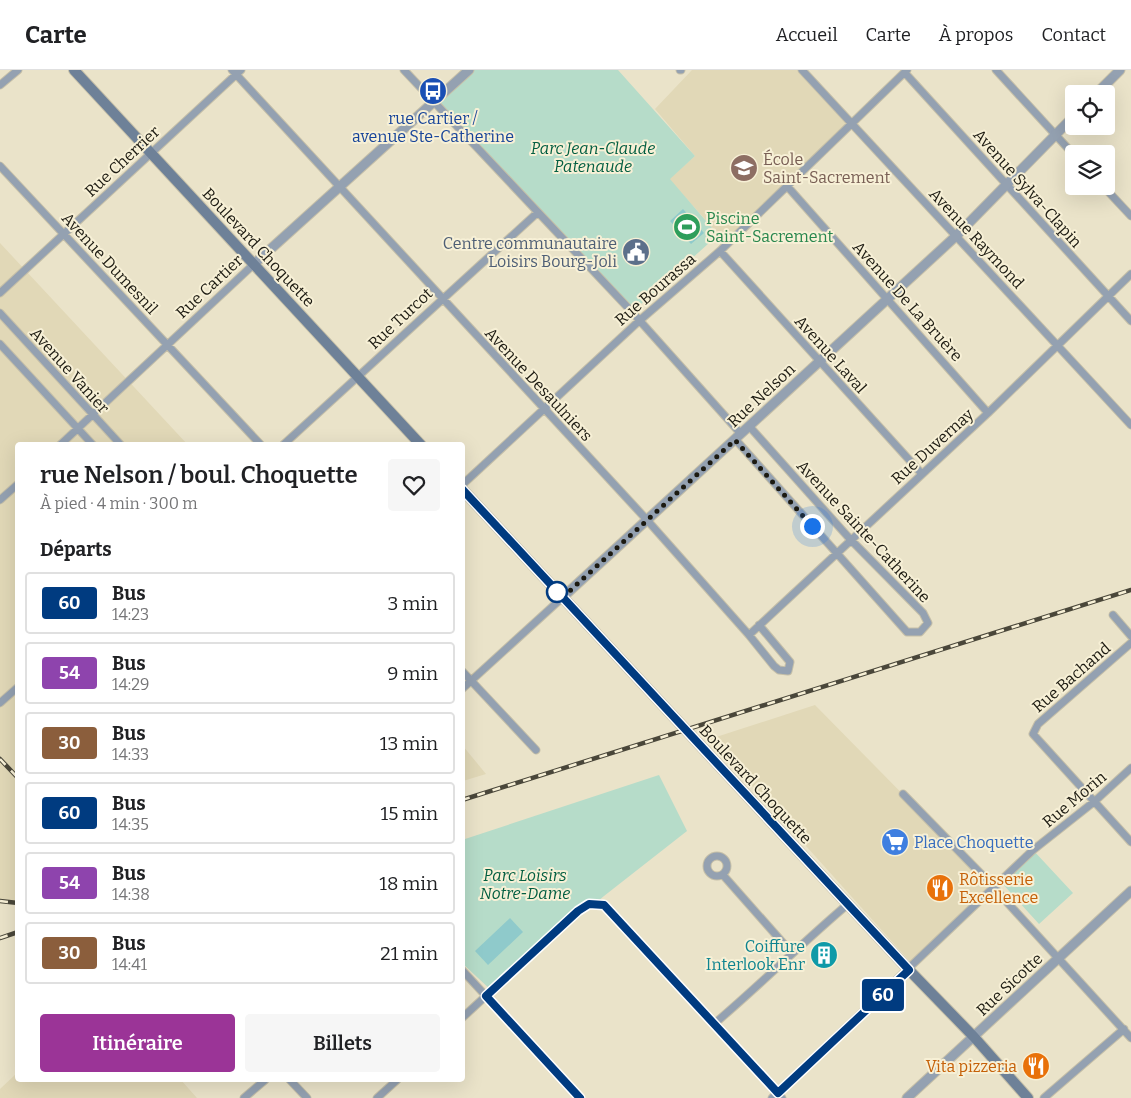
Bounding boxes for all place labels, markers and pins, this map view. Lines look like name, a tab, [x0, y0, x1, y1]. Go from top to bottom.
bus stop icon: rue Cartier / avenue Ste-Catherine	[418, 76, 448, 106]
place label: rue Cartier / avenue Ste-Catherine	[352, 109, 514, 146]
place label: École Saint-Sacrement	[763, 149, 891, 187]
school or university icon: École Saint-Sacrement	[729, 153, 759, 183]
place label: Piscine Saint-Sacrement	[706, 209, 834, 246]
sports icon: Piscine Saint-Sacrement	[672, 212, 702, 242]
place label: Centre communautaire Loisirs Bourg-Joli	[443, 234, 617, 271]
public building icon: Centre communautaire Loisirs Bourg-Joli	[621, 237, 651, 267]
unlabelled marker	[546, 581, 568, 603]
supermarket icon: Place Choquette	[880, 827, 910, 857]
place label: Place Choquette	[914, 833, 1033, 852]
place label: Rôtisserie Excellence	[959, 870, 1038, 907]
restaurant icon: Rôtisserie Excellence	[925, 873, 955, 903]
place label: Coiffure Interlook Enr	[706, 937, 805, 974]
building icon: Coiffure Interlook Enr	[809, 940, 839, 970]
restaurant icon: Vita pizzeria	[1021, 1051, 1051, 1081]
place label: Vita pizzeria	[926, 1057, 1017, 1076]

